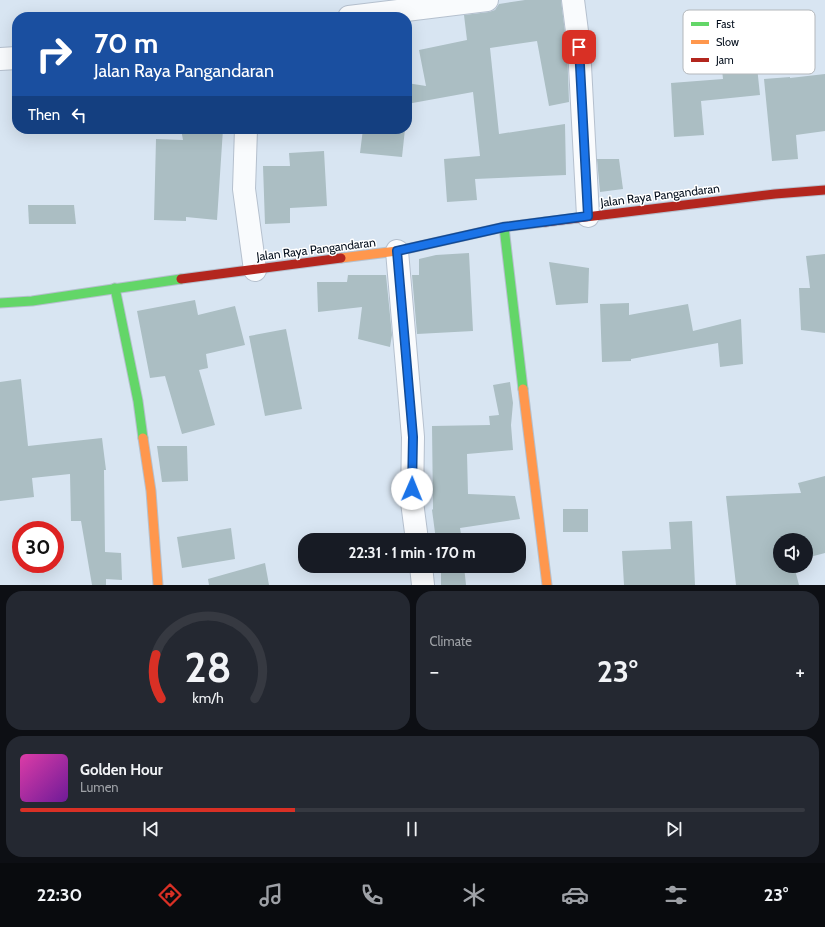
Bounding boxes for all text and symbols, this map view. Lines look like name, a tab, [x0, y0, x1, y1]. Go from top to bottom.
legend	[683, 10, 815, 74]
text: Fast	[716, 17, 735, 31]
text: 70 m	[94, 26, 158, 60]
icon: right	[28, 28, 80, 80]
pin	[562, 30, 596, 64]
text: Slow	[716, 35, 739, 49]
icon: arrive	[568, 36, 590, 58]
text: Jam	[715, 53, 734, 67]
text: Jalan Raya Pangandaran	[94, 60, 274, 82]
icon: left	[68, 104, 90, 126]
text: Then	[28, 106, 60, 124]
street label: Jalan Raya Pangandaran	[599, 180, 721, 210]
street label: Jalan Raya Pangandaran	[255, 234, 377, 264]
position arrow	[391, 468, 433, 510]
speed limit sign: 30	[12, 521, 64, 573]
map controls	[773, 533, 813, 573]
button: sound	[773, 533, 813, 573]
text: 22:31 · 1 min · 170 m	[348, 544, 476, 562]
text: Climate	[430, 633, 472, 649]
text: 28	[184, 641, 231, 691]
text: 23°	[597, 653, 638, 690]
text: −	[430, 658, 439, 685]
text: +	[795, 658, 805, 685]
text: km/h	[192, 688, 223, 706]
text: Golden Hour	[80, 761, 163, 779]
text: Lumen	[80, 779, 119, 795]
icon: previous	[140, 818, 162, 840]
icon: pause	[401, 818, 423, 840]
icon: next	[663, 818, 685, 840]
icon: directions	[156, 881, 184, 909]
icon: music	[257, 881, 285, 909]
icon: phone	[358, 881, 386, 909]
icon: climate	[460, 881, 488, 909]
icon: car	[561, 881, 589, 909]
icon: filters	[662, 881, 690, 909]
text: 22:30	[37, 884, 82, 906]
text: 23°	[764, 884, 788, 906]

